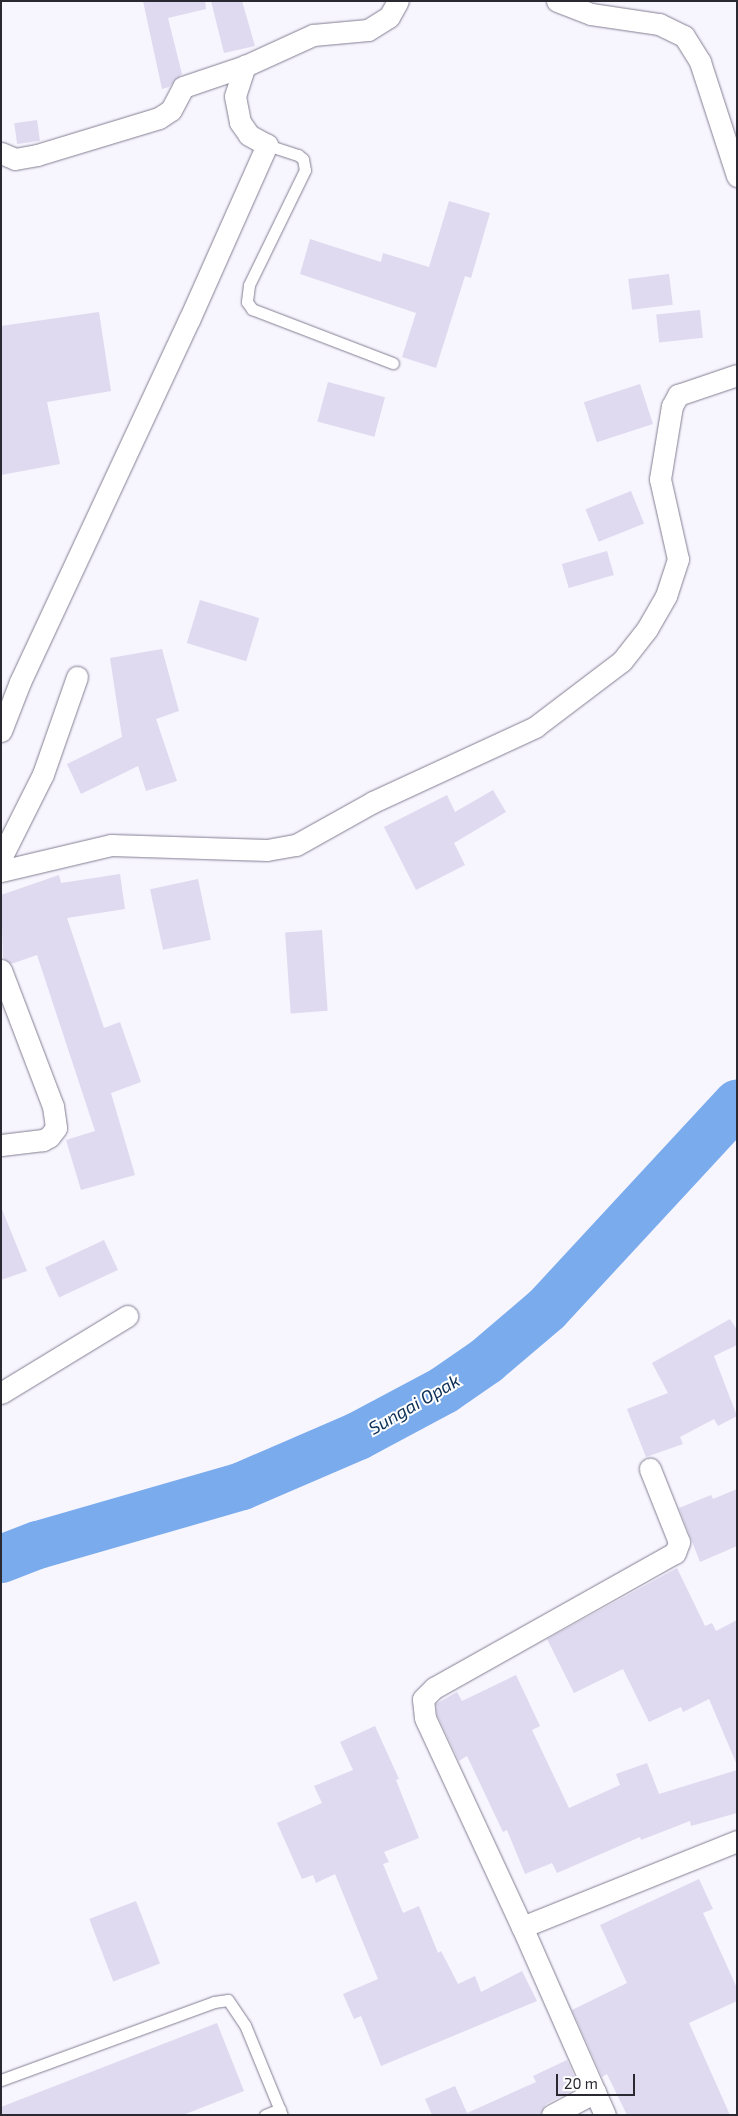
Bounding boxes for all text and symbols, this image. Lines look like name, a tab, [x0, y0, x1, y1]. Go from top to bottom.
water label: Sungai Opak	[365, 1369, 463, 1439]
scale bar	[558, 2064, 637, 2096]
text: 20 m	[564, 2074, 598, 2092]

